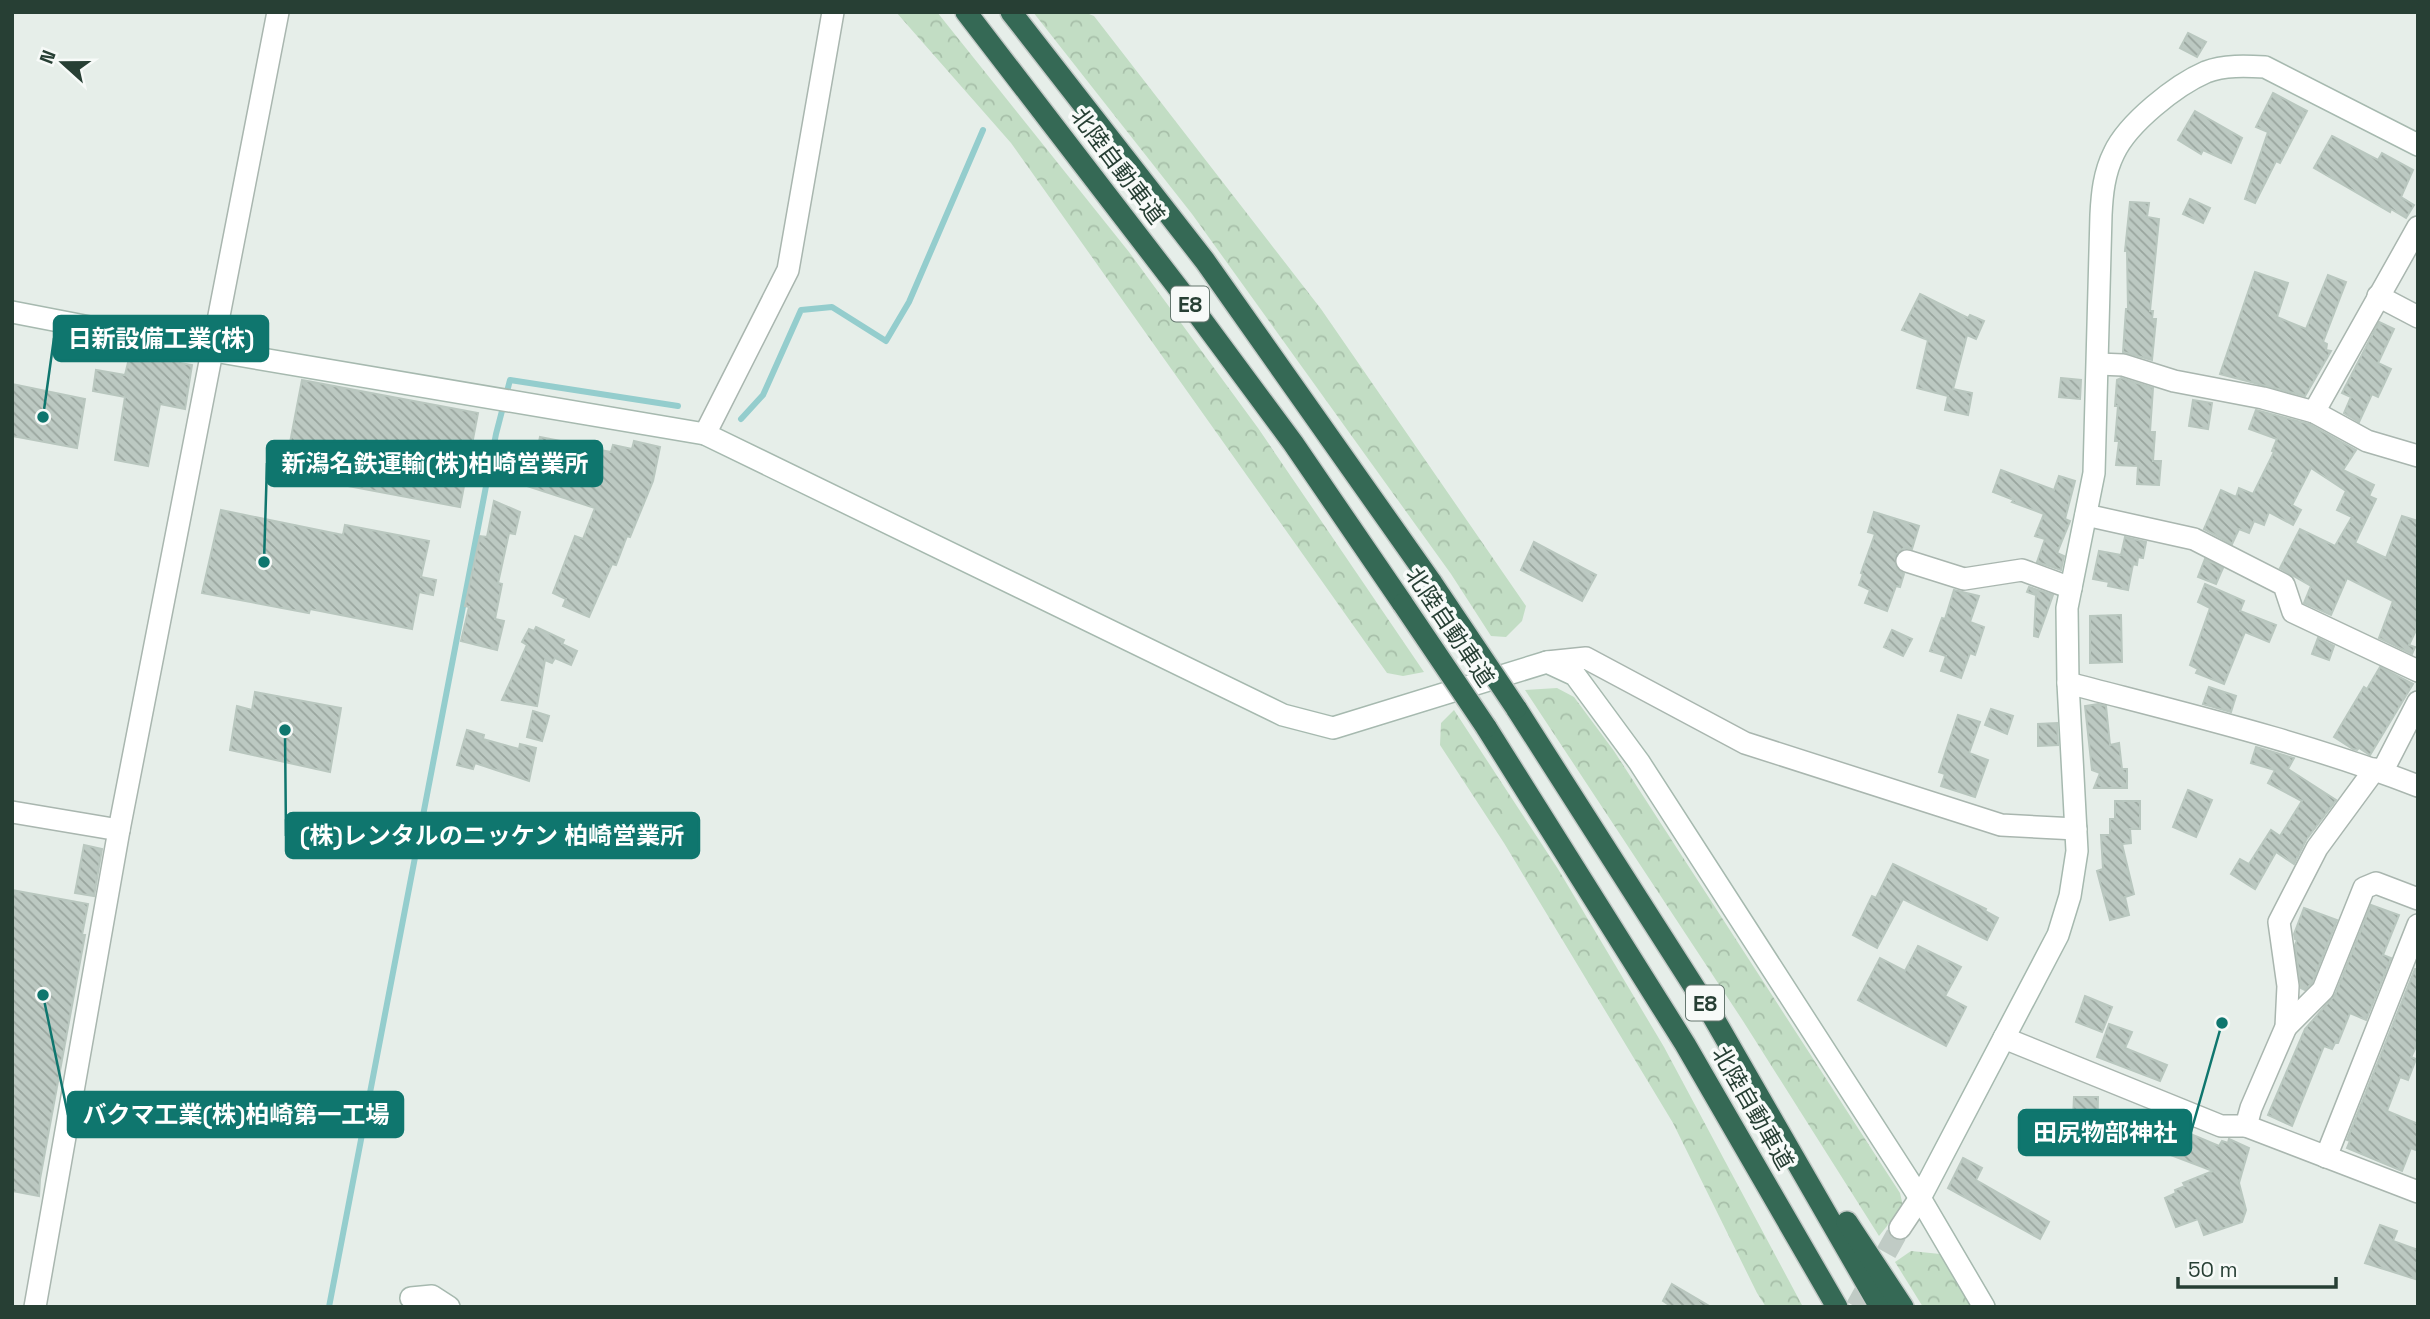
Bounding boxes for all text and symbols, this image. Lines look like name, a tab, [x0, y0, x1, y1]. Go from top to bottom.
north arrow	[28, 28, 98, 98]
text: N	[34, 47, 62, 68]
street label: 北陸自動車道	[1064, 102, 1172, 230]
road number: E8	[1171, 286, 1209, 322]
callout: 日新設備工業(株)	[54, 316, 268, 361]
text: 日新設備工業(株)	[68, 323, 254, 354]
callout: 新潟名鉄運輸(株)柏崎営業所	[267, 441, 602, 486]
text: 新潟名鉄運輸(株)柏崎営業所	[282, 448, 588, 479]
street label: 北陸自動車道	[1399, 561, 1501, 693]
callout: (株)レンタルのニッケン 柏崎営業所	[286, 813, 699, 858]
text: (株)レンタルのニッケン 柏崎営業所	[300, 820, 684, 851]
road number: E8	[1686, 986, 1724, 1020]
street label: 北陸自動車道	[1706, 1041, 1800, 1175]
callout: バクマ工業(株)柏崎第一工場	[68, 1092, 403, 1137]
text: バクマ工業(株)柏崎第一工場	[83, 1099, 389, 1130]
callout: 田尻物部神社	[2019, 1110, 2191, 1155]
text: 田尻物部神社	[2033, 1117, 2177, 1148]
scale bar	[2178, 1246, 2336, 1290]
text: 50 m	[2188, 1256, 2238, 1283]

